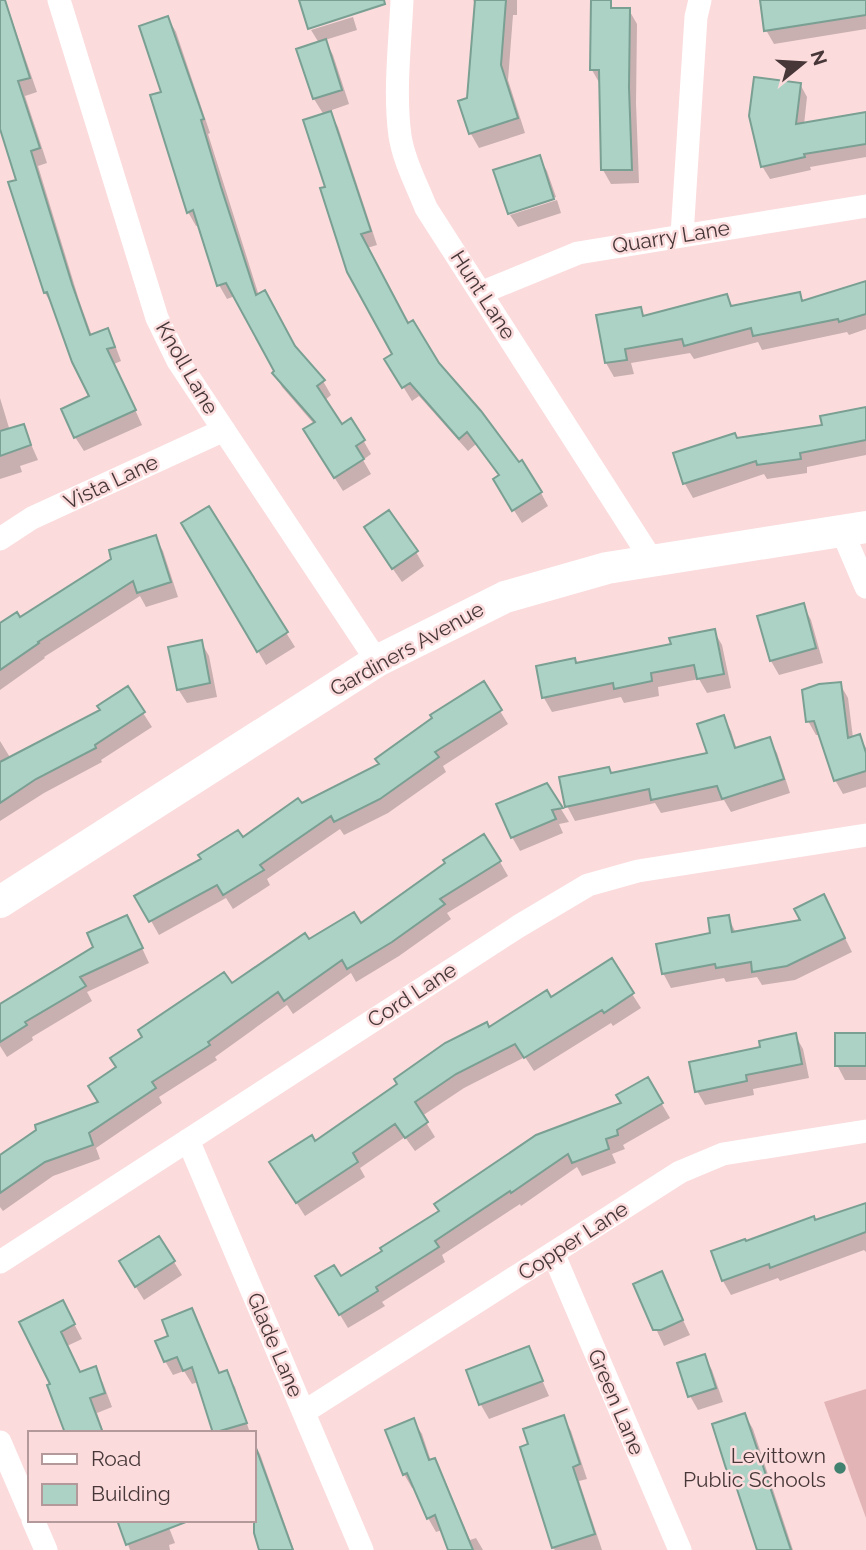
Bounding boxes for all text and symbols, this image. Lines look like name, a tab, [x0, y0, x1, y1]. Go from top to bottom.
north arrow	[768, 28, 838, 98]
text: N	[806, 47, 832, 68]
street label: Quarry Lane	[610, 215, 732, 258]
street label: Hunt Lane	[445, 246, 521, 344]
street label: Knoll Lane	[151, 317, 224, 418]
street label: Vista Lane	[60, 449, 162, 514]
street label: Gardiners Avenue	[326, 596, 488, 701]
street label: Cord Lane	[363, 957, 461, 1032]
street label: Copper Lane	[513, 1196, 632, 1285]
street label: Glade Lane	[242, 1289, 309, 1401]
street label: Green Lane	[583, 1345, 650, 1459]
legend	[28, 1431, 256, 1522]
place label: Levittown Public Schools	[683, 1443, 826, 1492]
text: Road	[91, 1446, 141, 1471]
marker: Levittown Public Schools	[832, 1460, 848, 1476]
text: Building	[91, 1481, 171, 1506]

